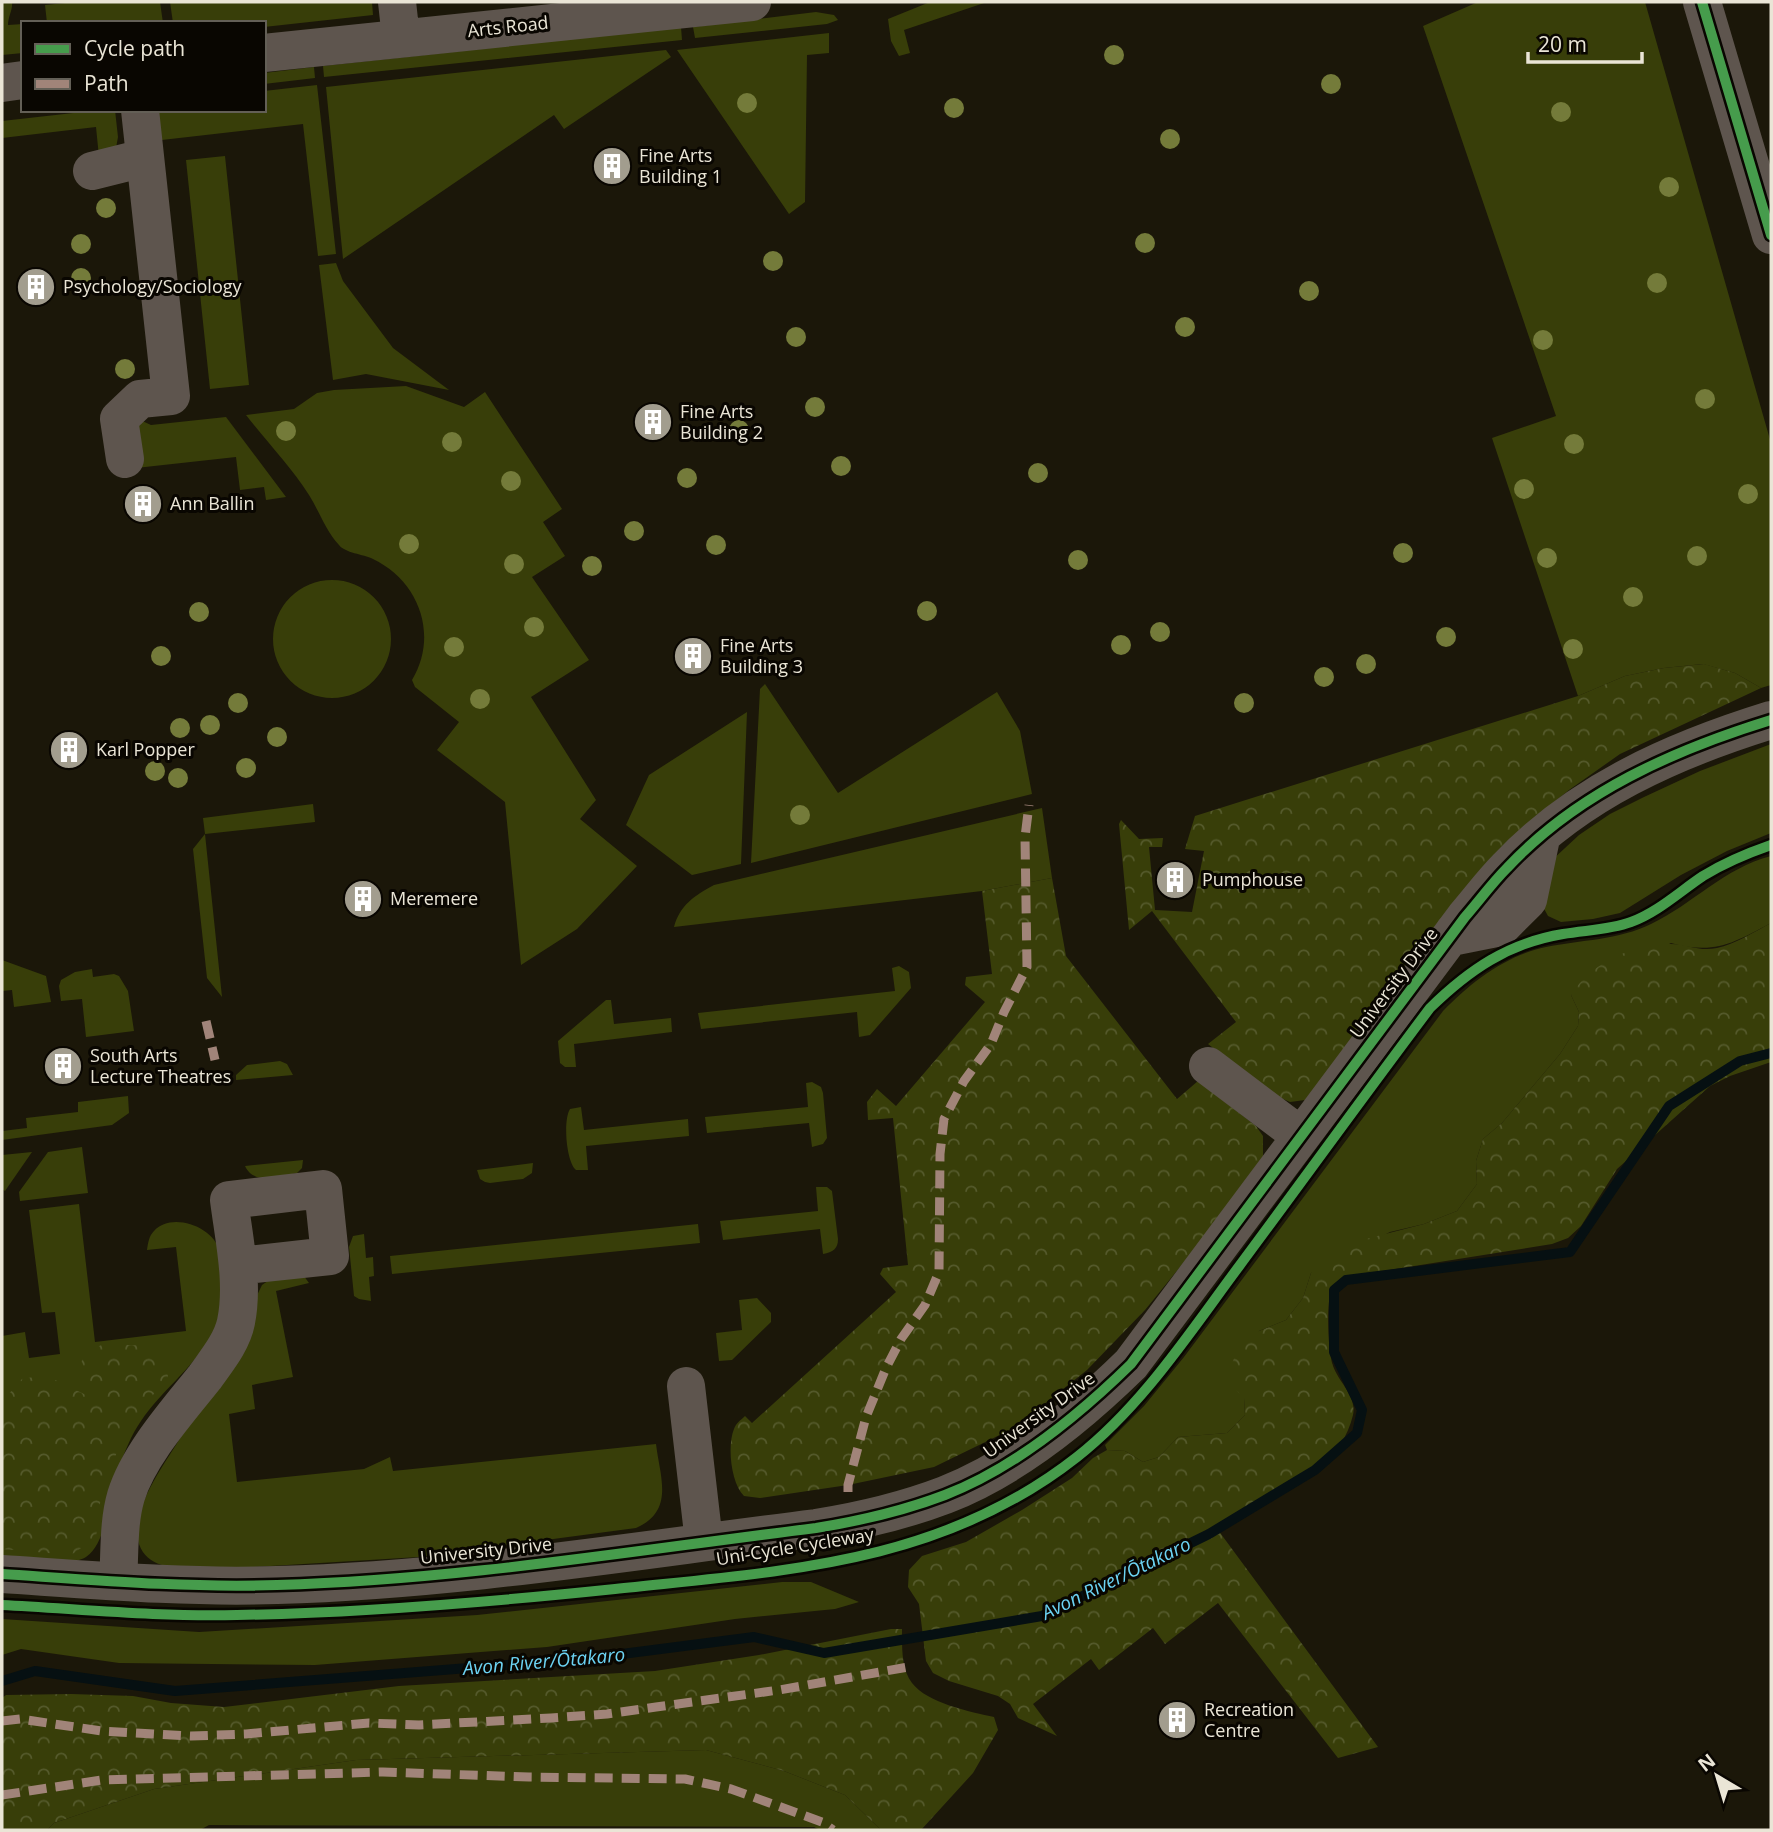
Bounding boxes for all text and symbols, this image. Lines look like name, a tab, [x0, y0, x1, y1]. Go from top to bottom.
street label: Arts Road	[466, 10, 550, 42]
legend	[21, 21, 266, 112]
scale bar	[1528, 21, 1642, 65]
text: 20 m	[1538, 30, 1587, 58]
text: Cycle path	[84, 34, 185, 62]
text: Path	[84, 69, 129, 97]
place label: Fine Arts Building 1	[639, 143, 722, 188]
building icon: Fine Arts Building 1	[591, 145, 633, 187]
building icon: Psychology/Sociology	[15, 266, 57, 308]
place label: Psychology/Sociology	[63, 274, 243, 298]
place label: Fine Arts Building 2	[680, 399, 763, 444]
building icon: Fine Arts Building 2	[632, 401, 674, 443]
building icon: Ann Ballin	[122, 483, 164, 525]
place label: Ann Ballin	[170, 491, 254, 515]
place label: Fine Arts Building 3	[720, 633, 803, 678]
building icon: Fine Arts Building 3	[672, 635, 714, 677]
building icon: Karl Popper	[48, 729, 90, 771]
place label: Karl Popper	[96, 737, 195, 761]
building icon: Pumphouse	[1154, 859, 1196, 901]
place label: Pumphouse	[1202, 867, 1303, 891]
building icon: Meremere	[342, 878, 384, 920]
place label: Meremere	[390, 886, 478, 910]
street label: University Drive	[1344, 922, 1443, 1043]
place label: South Arts Lecture Theatres	[90, 1043, 231, 1088]
building icon: South Arts Lecture Theatres	[42, 1045, 84, 1087]
street label: University Drive	[978, 1366, 1099, 1463]
street label: Uni-Cycle Cycleway	[714, 1522, 876, 1570]
street label: University Drive	[419, 1531, 553, 1569]
water label: Avon River/Ōtakaro	[1035, 1531, 1195, 1626]
water label: Avon River/Ōtakaro	[460, 1641, 626, 1681]
place label: Recreation Centre	[1204, 1697, 1294, 1742]
building icon: Recreation Centre	[1156, 1699, 1198, 1741]
north arrow	[1682, 1741, 1752, 1811]
text: N	[1692, 1748, 1721, 1778]

